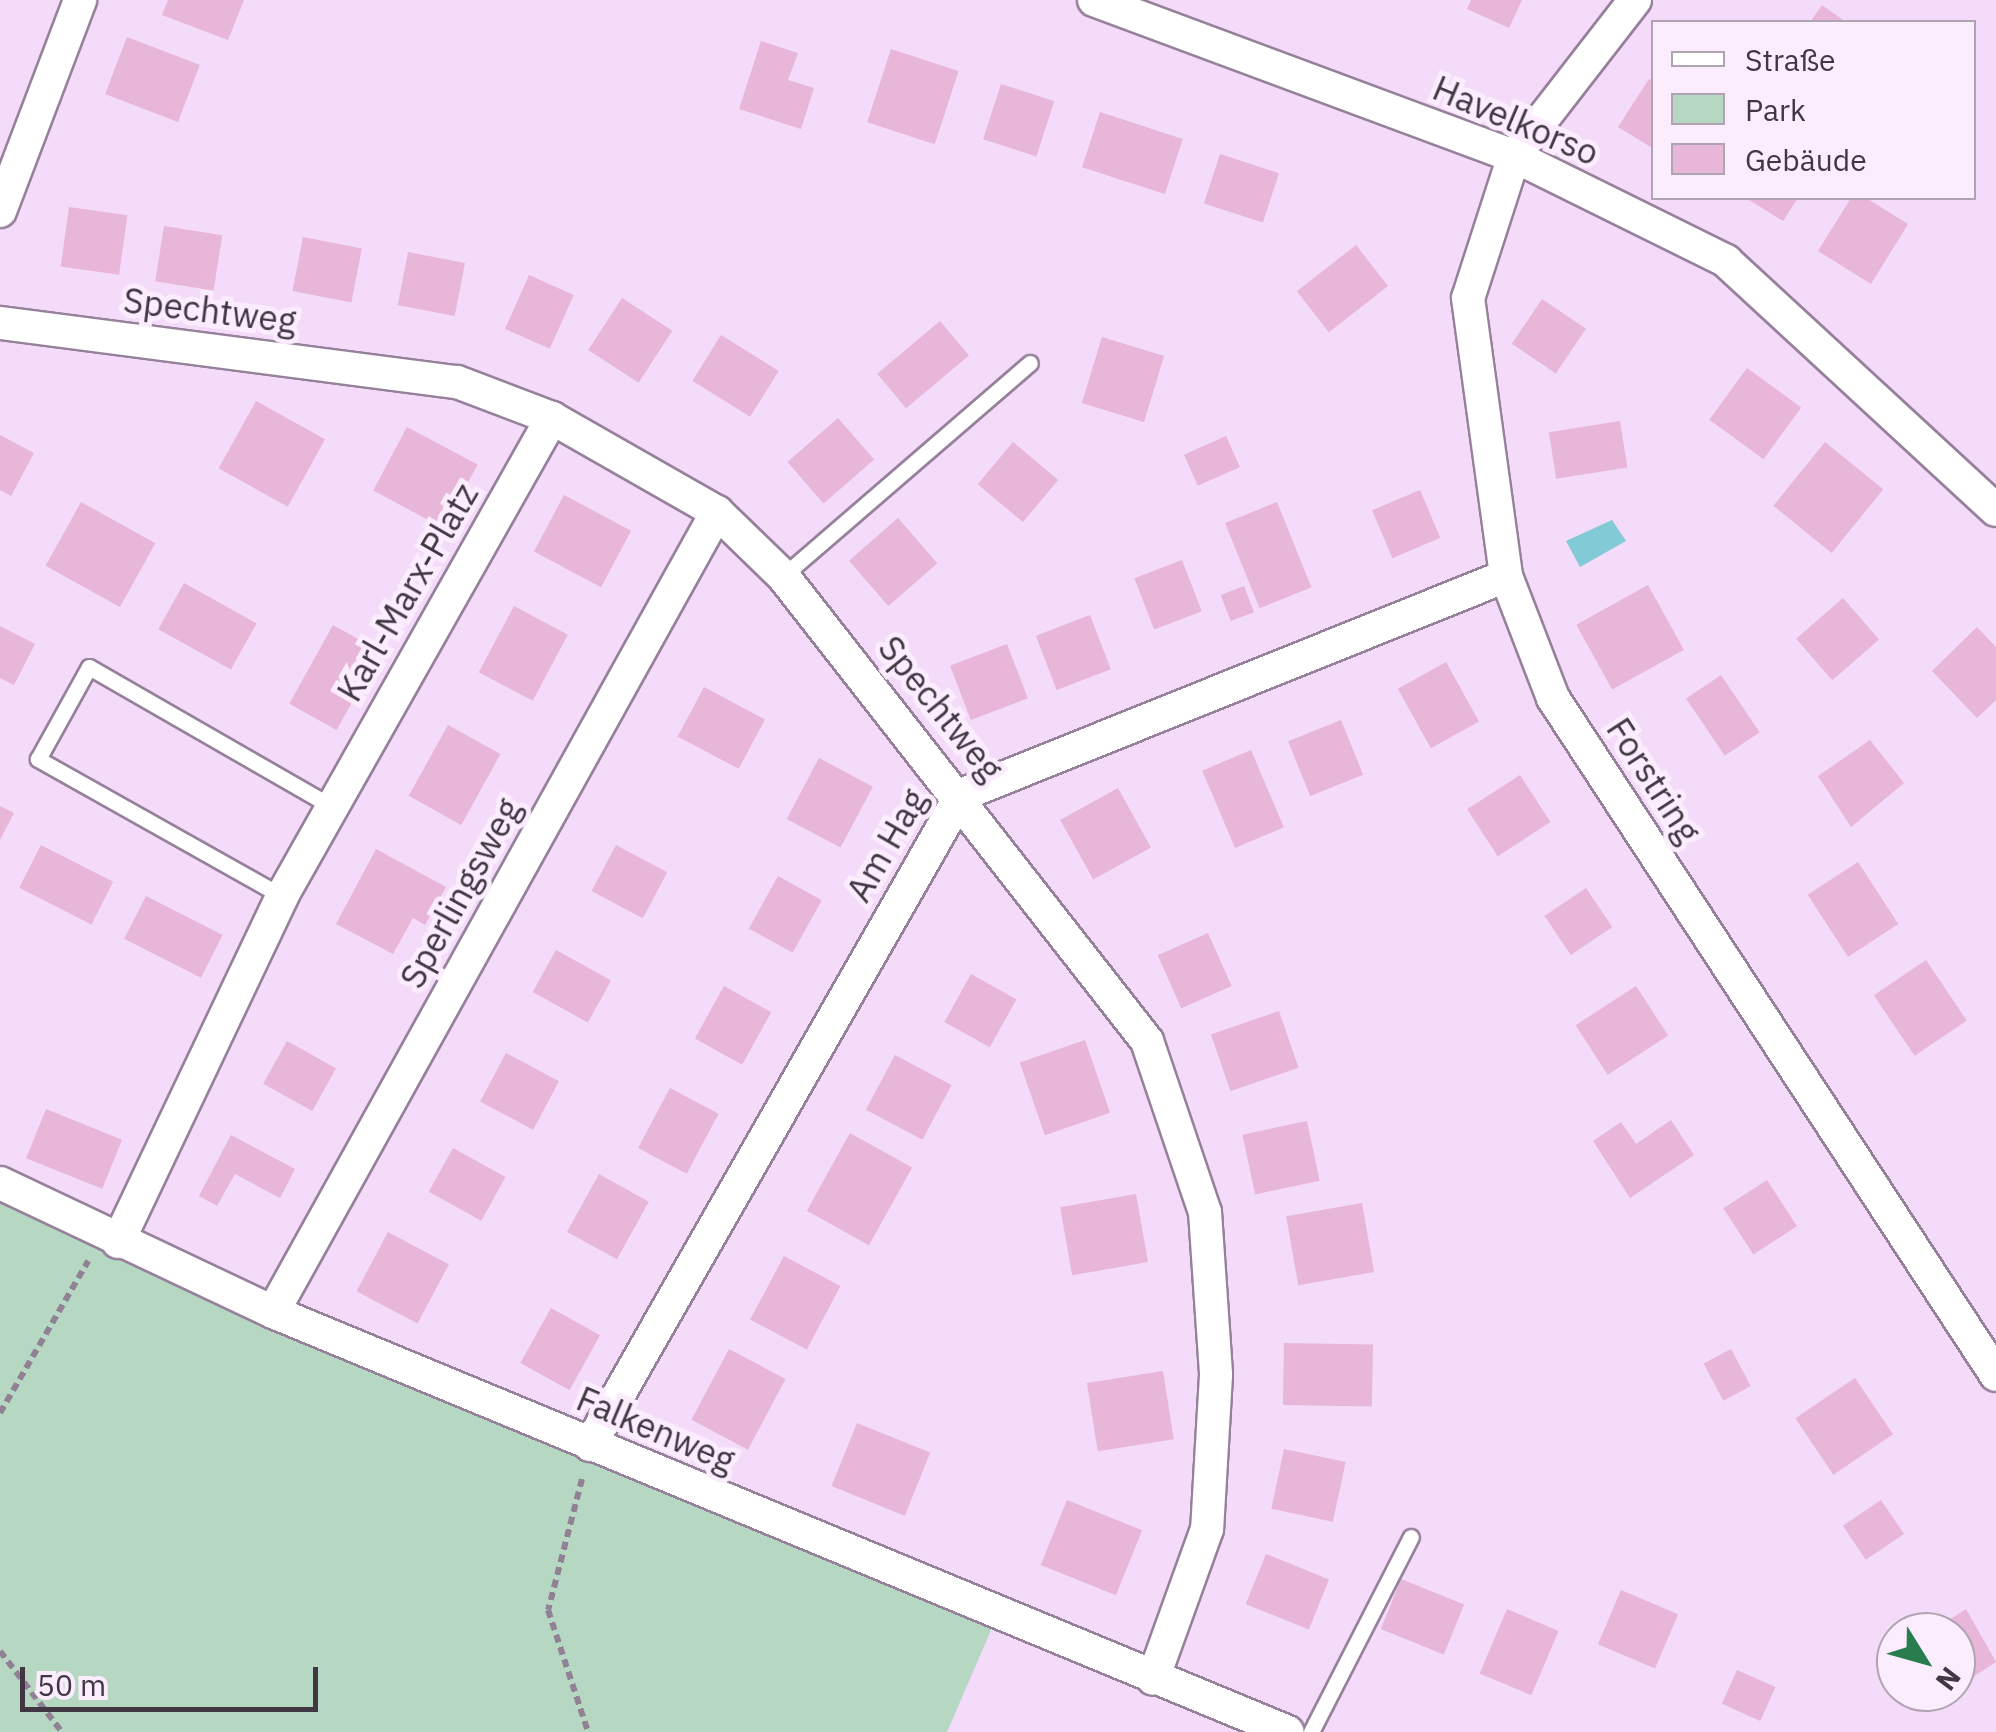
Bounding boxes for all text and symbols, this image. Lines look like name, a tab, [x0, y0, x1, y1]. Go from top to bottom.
legend	[1651, 20, 1976, 200]
text: Straße	[1745, 40, 1836, 79]
street label: Havelkorso	[1427, 66, 1605, 174]
text: Park	[1745, 90, 1806, 129]
text: Gebäude	[1745, 140, 1867, 179]
street label: Spechtweg	[121, 279, 299, 341]
street label: Karl-Marx-Platz	[328, 476, 486, 708]
street label: Spechtweg	[870, 627, 1012, 789]
street label: Forstring	[1598, 710, 1710, 850]
street label: Am Hag	[837, 781, 935, 909]
street label: Sperlingsweg	[391, 791, 529, 995]
street label: Falkenweg	[571, 1377, 741, 1481]
north arrow	[1876, 1612, 1976, 1712]
scale bar	[25, 1647, 322, 1709]
text: N	[1928, 1660, 1970, 1698]
text: 50 m	[37, 1665, 106, 1704]

